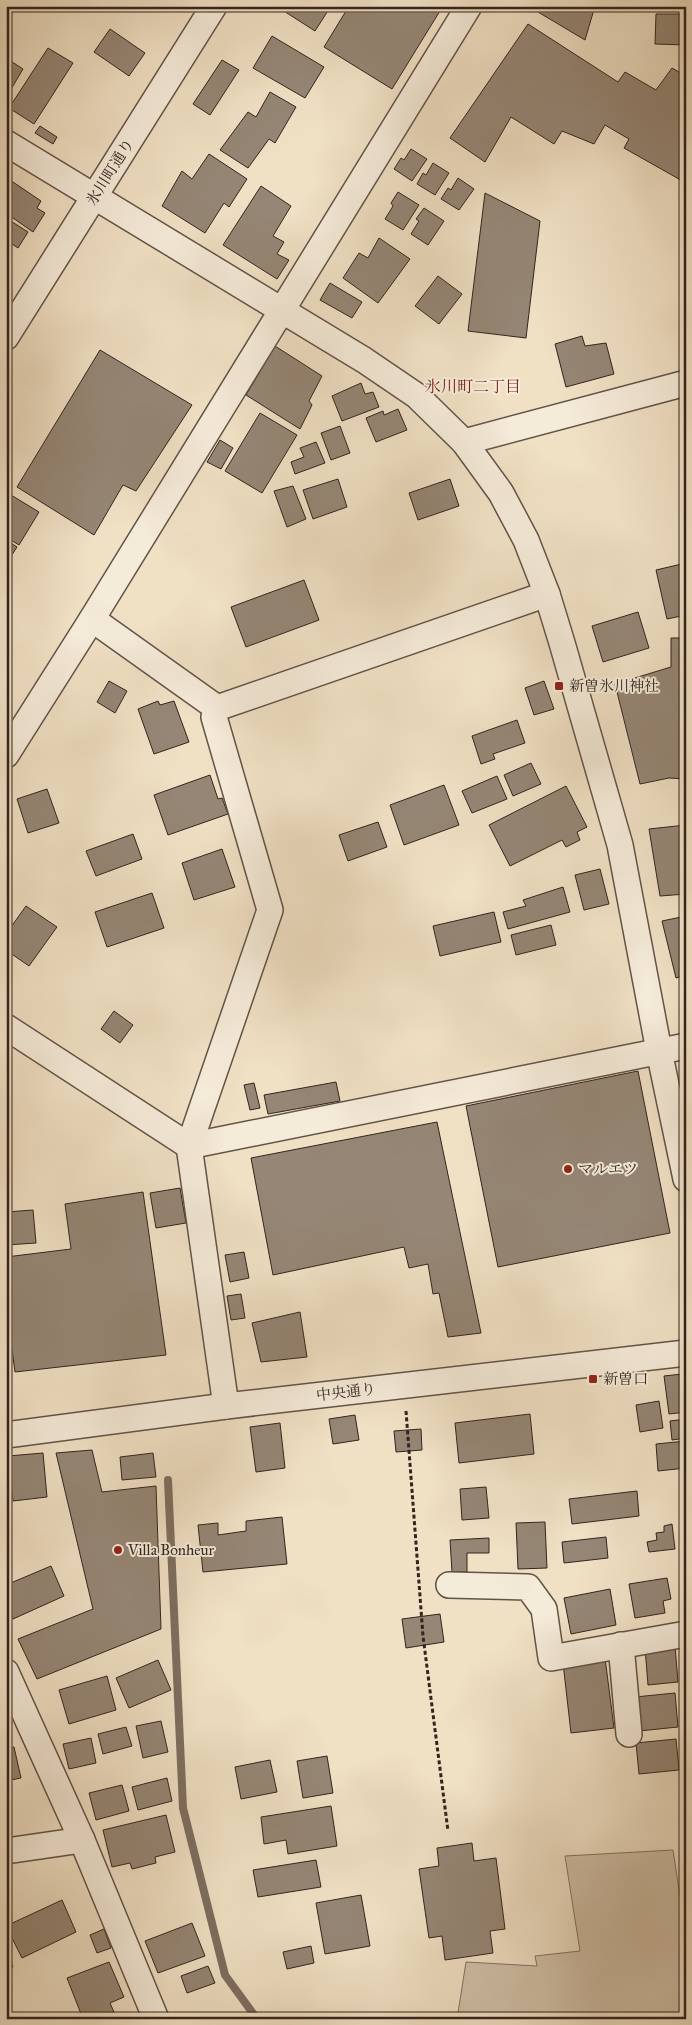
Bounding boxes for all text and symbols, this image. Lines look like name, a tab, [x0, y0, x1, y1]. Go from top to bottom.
street label: 氷川町通り	[82, 135, 138, 209]
district label: 氷川町二丁目	[425, 377, 521, 396]
place label: 新曽氷川神社	[569, 677, 659, 695]
marker: 新曽氷川神社	[553, 680, 565, 692]
place label: マルエツ	[578, 1160, 638, 1178]
marker: マルエツ	[562, 1163, 574, 1175]
place label: 新曽口	[603, 1370, 648, 1388]
marker: 新曽口	[587, 1373, 599, 1385]
street label: 中央通り	[315, 1379, 377, 1405]
place label: Villa Bonheur	[127, 1541, 214, 1559]
marker: Villa Bonheur	[112, 1544, 124, 1556]

